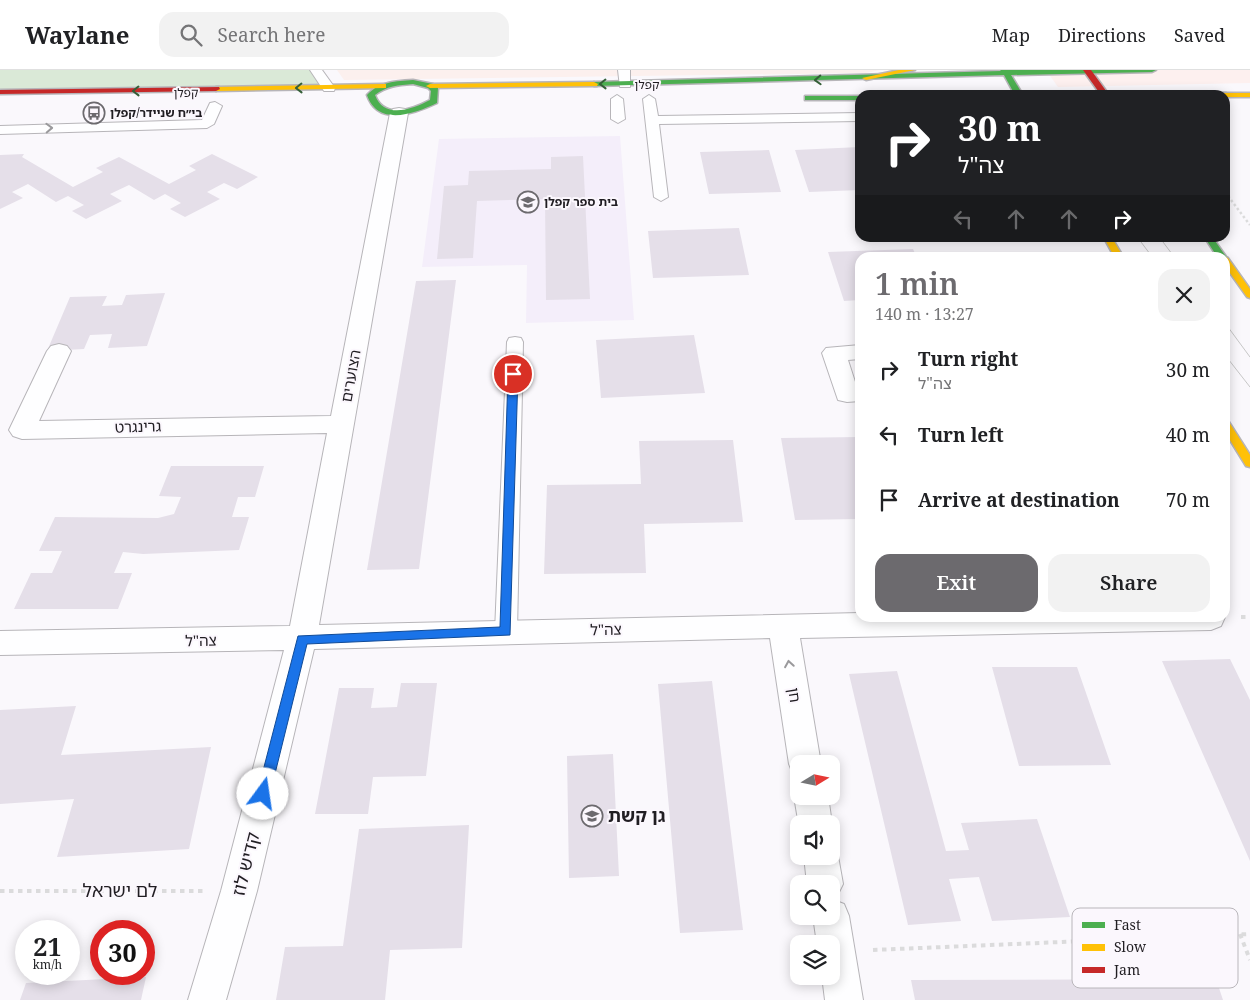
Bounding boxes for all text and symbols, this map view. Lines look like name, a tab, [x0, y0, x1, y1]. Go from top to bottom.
search box	[159, 12, 509, 57]
text: Waylane	[25, 18, 129, 51]
icon: search	[177, 21, 205, 49]
text: Search here	[217, 22, 325, 48]
text: Map	[992, 23, 1030, 47]
text: Directions	[1058, 23, 1146, 47]
text: Saved	[1174, 23, 1225, 47]
one-way arrow	[814, 74, 822, 85]
street label: קפלן	[635, 76, 660, 93]
one-way arrow	[599, 79, 606, 89]
one-way arrow	[295, 83, 302, 93]
street label: קפלן	[173, 84, 199, 101]
one-way arrow	[132, 85, 140, 96]
bus stop icon: בי״ח שניידר/קפלן	[82, 101, 106, 125]
place label: בי״ח שניידר/קפלן	[110, 104, 202, 121]
text: 30 m	[958, 104, 1041, 151]
icon: right	[875, 110, 940, 175]
one-way arrow	[45, 123, 53, 134]
text: צה"ל	[958, 149, 1005, 179]
school or university icon: בית ספר קפלן	[516, 190, 540, 214]
place label: בית ספר קפלן	[544, 193, 618, 210]
icon: left	[949, 205, 977, 233]
icon: ahead	[1002, 205, 1030, 233]
icon: ahead	[1055, 205, 1083, 233]
icon: right	[1108, 205, 1136, 233]
text: 1 min	[875, 263, 959, 304]
button: close	[1158, 269, 1210, 321]
text: 140 m · 13:27	[875, 303, 974, 325]
text: Turn right	[918, 346, 1018, 372]
street label: הצוערים	[336, 348, 364, 404]
pin	[492, 353, 534, 395]
icon: right	[875, 356, 903, 384]
text: 30 m	[1166, 357, 1210, 383]
icon: arrive	[499, 360, 527, 388]
text: צה"ל	[918, 372, 952, 394]
street label: גרינגרט	[115, 415, 162, 437]
icon: left	[875, 421, 903, 449]
text: Turn left	[918, 422, 1004, 448]
text: 40 m	[1166, 422, 1210, 448]
icon: arrive	[875, 486, 903, 514]
text: Arrive at destination	[918, 487, 1120, 513]
text: 70 m	[1166, 487, 1210, 513]
button: Exit	[875, 554, 1038, 612]
button: Share	[1048, 554, 1210, 612]
street label: צה"ל	[590, 619, 622, 639]
street label: צה"ל	[185, 630, 217, 650]
one-way arrow	[784, 659, 794, 668]
street label: חן	[784, 686, 806, 704]
north arrow	[790, 755, 840, 805]
map controls	[790, 755, 840, 985]
position arrow	[236, 767, 288, 819]
place label: גן קשת	[608, 803, 665, 827]
school or university icon: גן קשת	[580, 804, 604, 828]
button: sound	[790, 815, 840, 865]
street label: קדיש לוז	[226, 829, 265, 898]
button: search	[790, 875, 840, 925]
street label: לם ישראל	[83, 878, 157, 902]
legend	[1072, 908, 1238, 988]
text: Fast	[1114, 915, 1141, 934]
speed limit sign: 30	[90, 920, 155, 985]
text: 21	[33, 929, 62, 963]
button: layers	[790, 935, 840, 985]
text: Slow	[1114, 937, 1147, 956]
text: km/h	[33, 956, 62, 973]
text: Jam	[1113, 960, 1140, 979]

